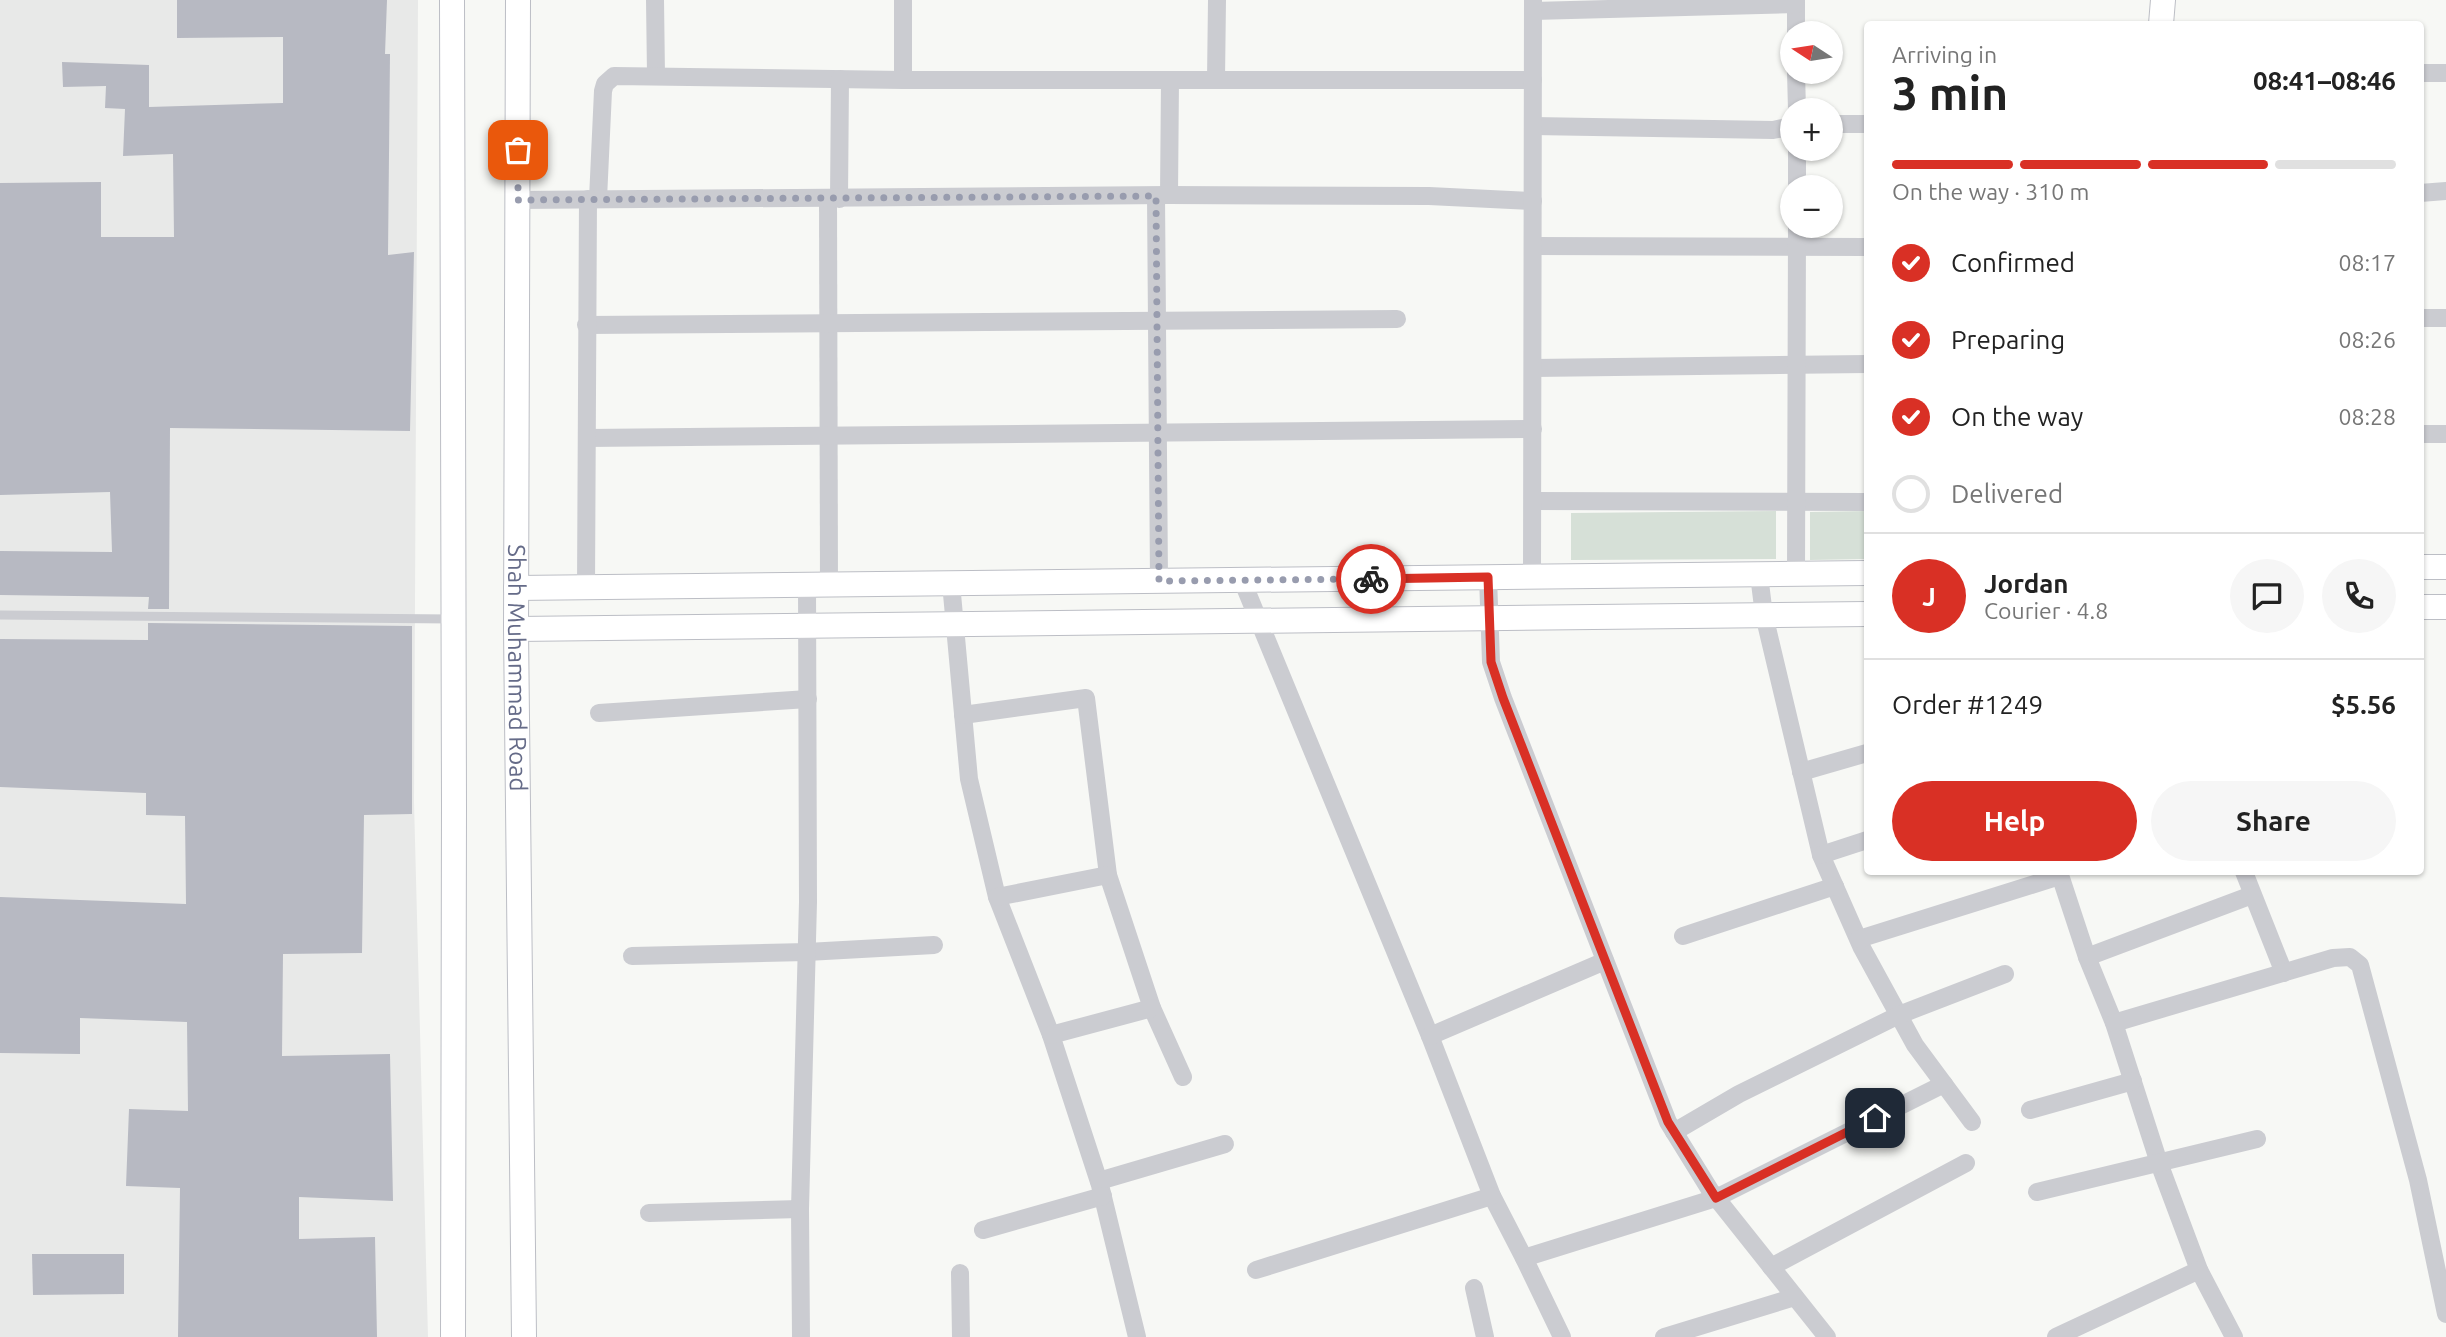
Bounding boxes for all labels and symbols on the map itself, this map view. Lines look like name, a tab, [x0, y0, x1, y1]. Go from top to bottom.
north arrow	[1780, 21, 1843, 84]
pin	[488, 120, 548, 180]
street label: Shah Muhammad Road	[503, 544, 532, 792]
courier	[1336, 544, 1406, 614]
pin	[1845, 1088, 1905, 1148]

